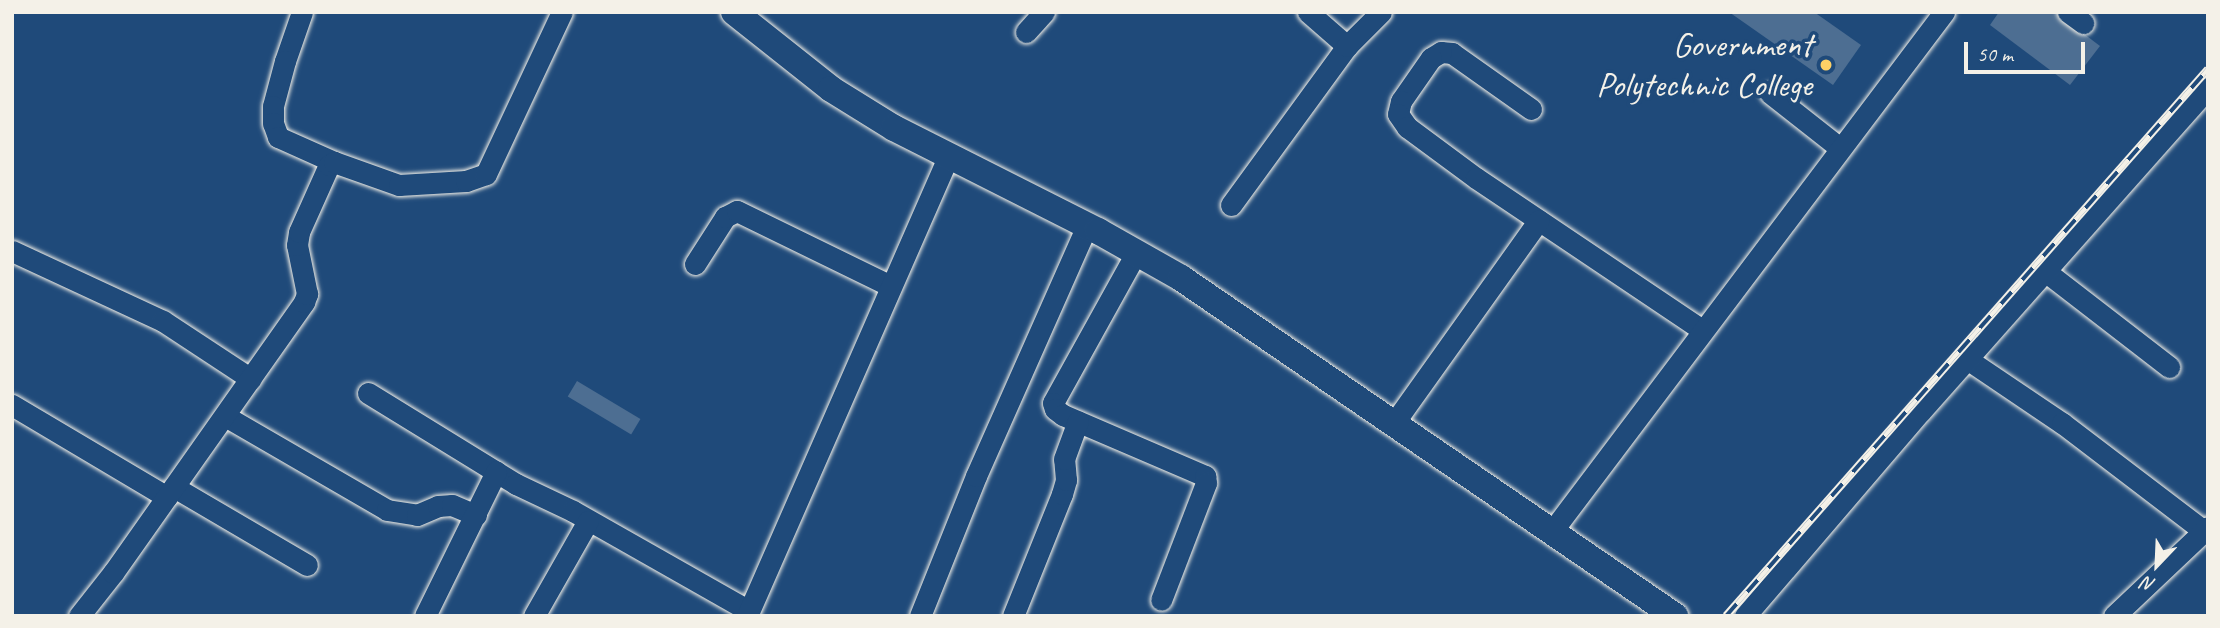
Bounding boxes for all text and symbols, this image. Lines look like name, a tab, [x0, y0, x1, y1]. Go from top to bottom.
place label: Government Polytechnic College	[1596, 24, 1812, 106]
scale bar	[1968, 28, 2089, 72]
text: 50 m	[1977, 41, 2013, 67]
marker: Government Polytechnic College	[1818, 57, 1834, 73]
north arrow	[2122, 530, 2192, 600]
text: N	[2139, 571, 2159, 598]

